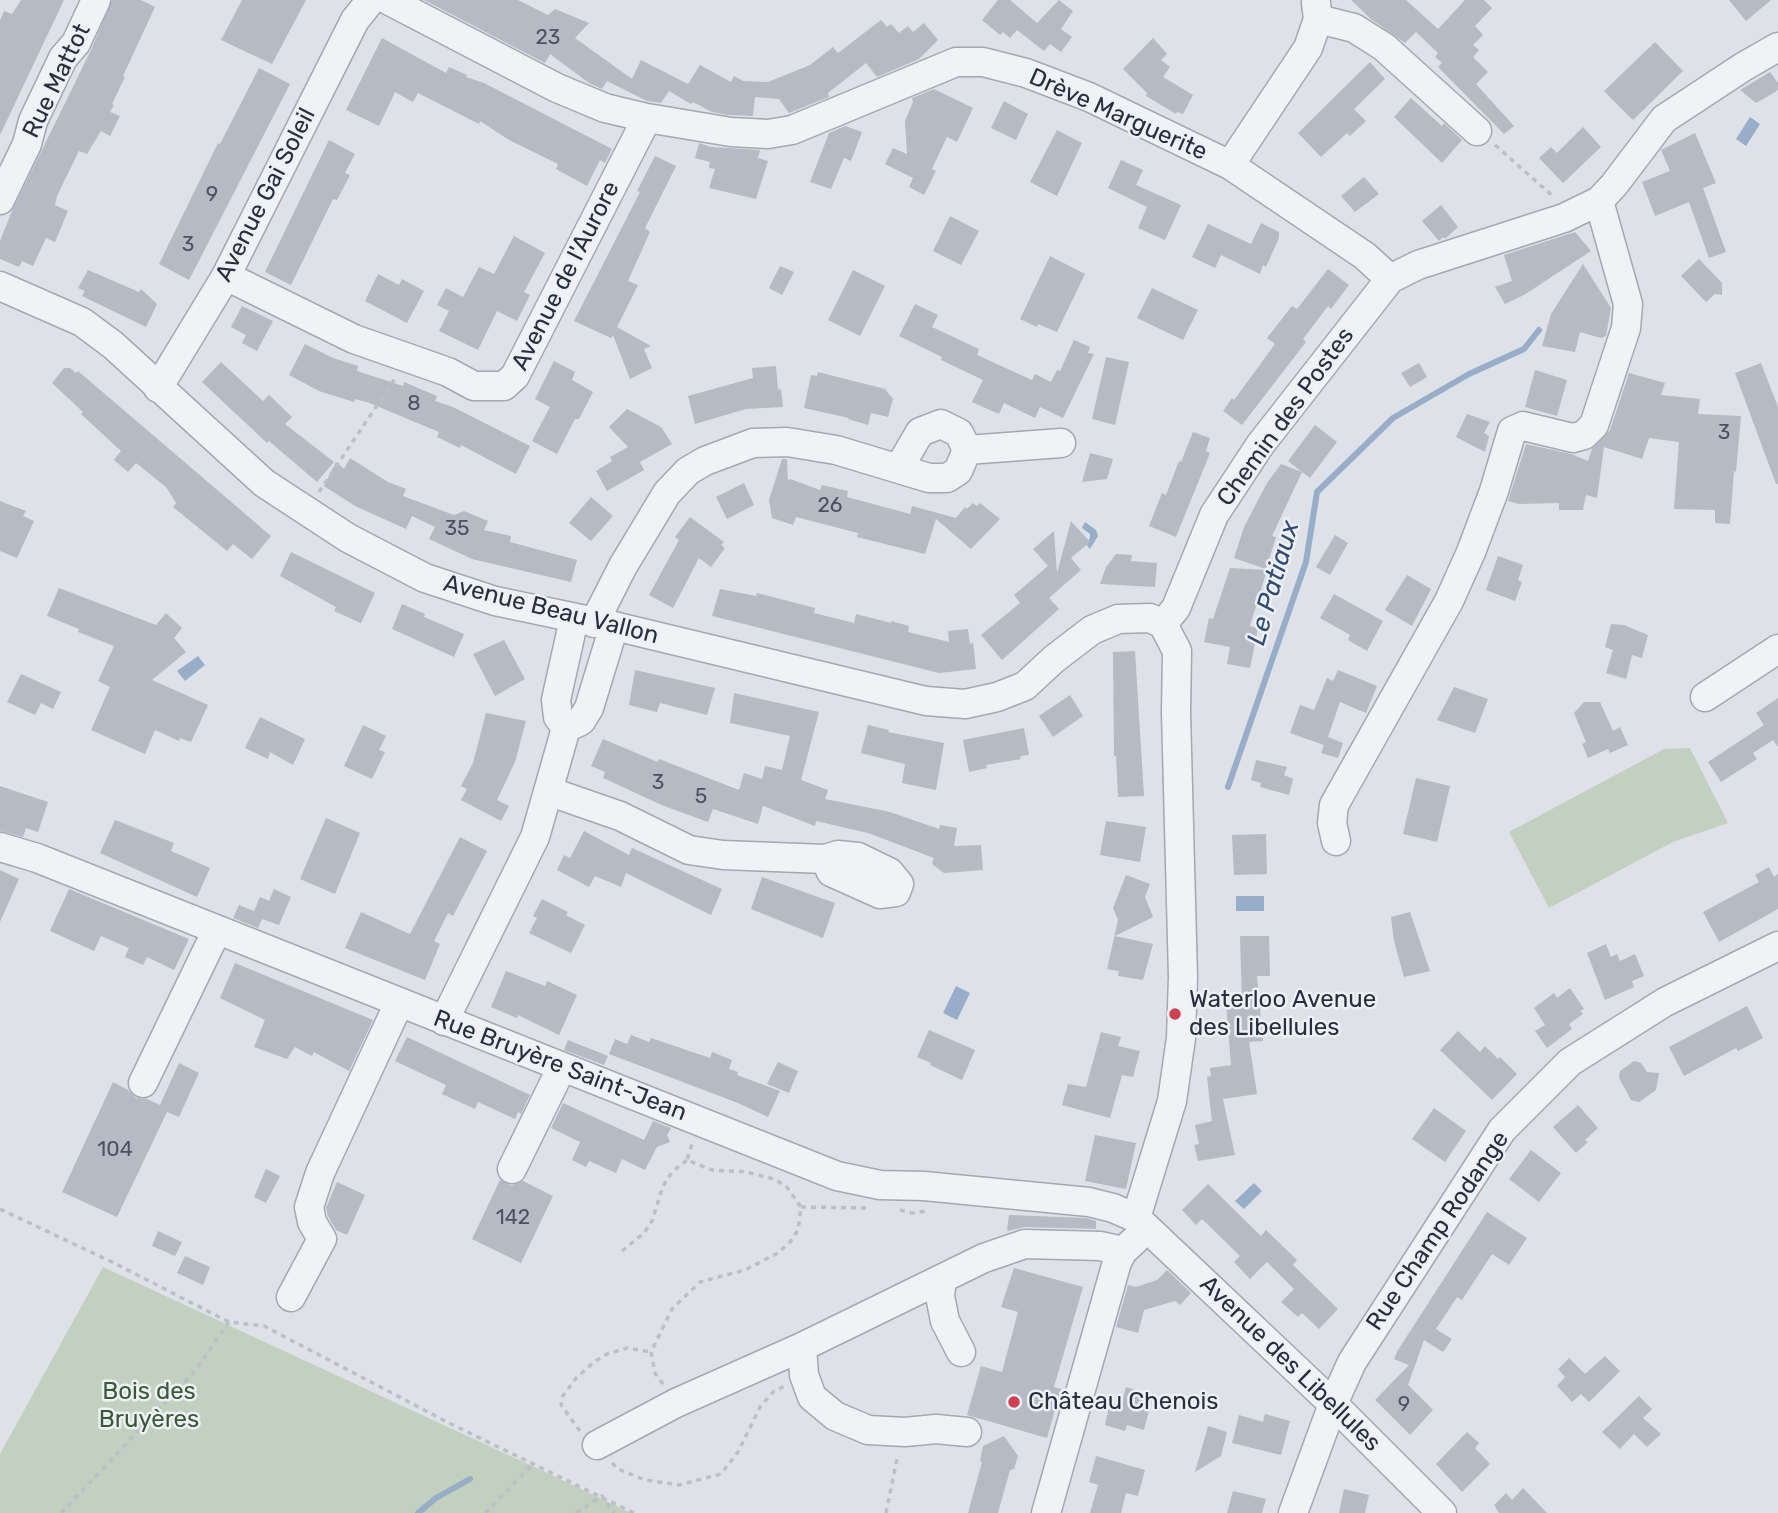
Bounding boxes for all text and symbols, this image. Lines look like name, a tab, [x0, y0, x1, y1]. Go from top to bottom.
street label: Rue Mattot	[17, 19, 97, 143]
house number: 23	[536, 25, 560, 51]
street label: Drève Marguerite	[1025, 63, 1211, 167]
street label: Avenue Gai Soleil	[210, 103, 322, 287]
street label: Avenue de l'Aurore	[506, 177, 626, 375]
house number: 9	[206, 182, 218, 208]
house number: 3	[182, 232, 194, 258]
street label: Chemin des Postes	[1212, 322, 1360, 512]
house number: 8	[407, 391, 421, 417]
house number: 3	[1718, 420, 1730, 446]
house number: 26	[818, 493, 842, 519]
house number: 35	[444, 516, 470, 542]
water label: Le Patiaux	[1241, 517, 1307, 649]
street label: Avenue Beau Vallon	[440, 569, 662, 651]
house number: 3	[652, 770, 664, 796]
house number: 5	[695, 784, 707, 810]
place label: Waterloo Avenue des Libellules	[1189, 986, 1376, 1042]
street label: Rue Bruyère Saint-Jean	[429, 1004, 691, 1128]
marker: Waterloo Avenue des Libellules	[1167, 1006, 1183, 1022]
street label: Rue Champ Rodange	[1361, 1126, 1515, 1336]
house number: 104	[97, 1137, 133, 1163]
house number: 142	[496, 1205, 530, 1231]
street label: Avenue des Libellules	[1194, 1270, 1386, 1458]
park label: Bois des Bruyères	[99, 1378, 199, 1434]
place label: Château Chenois	[1028, 1388, 1219, 1416]
house number: 9	[1398, 1392, 1410, 1418]
marker: Château Chenois	[1006, 1394, 1022, 1410]

